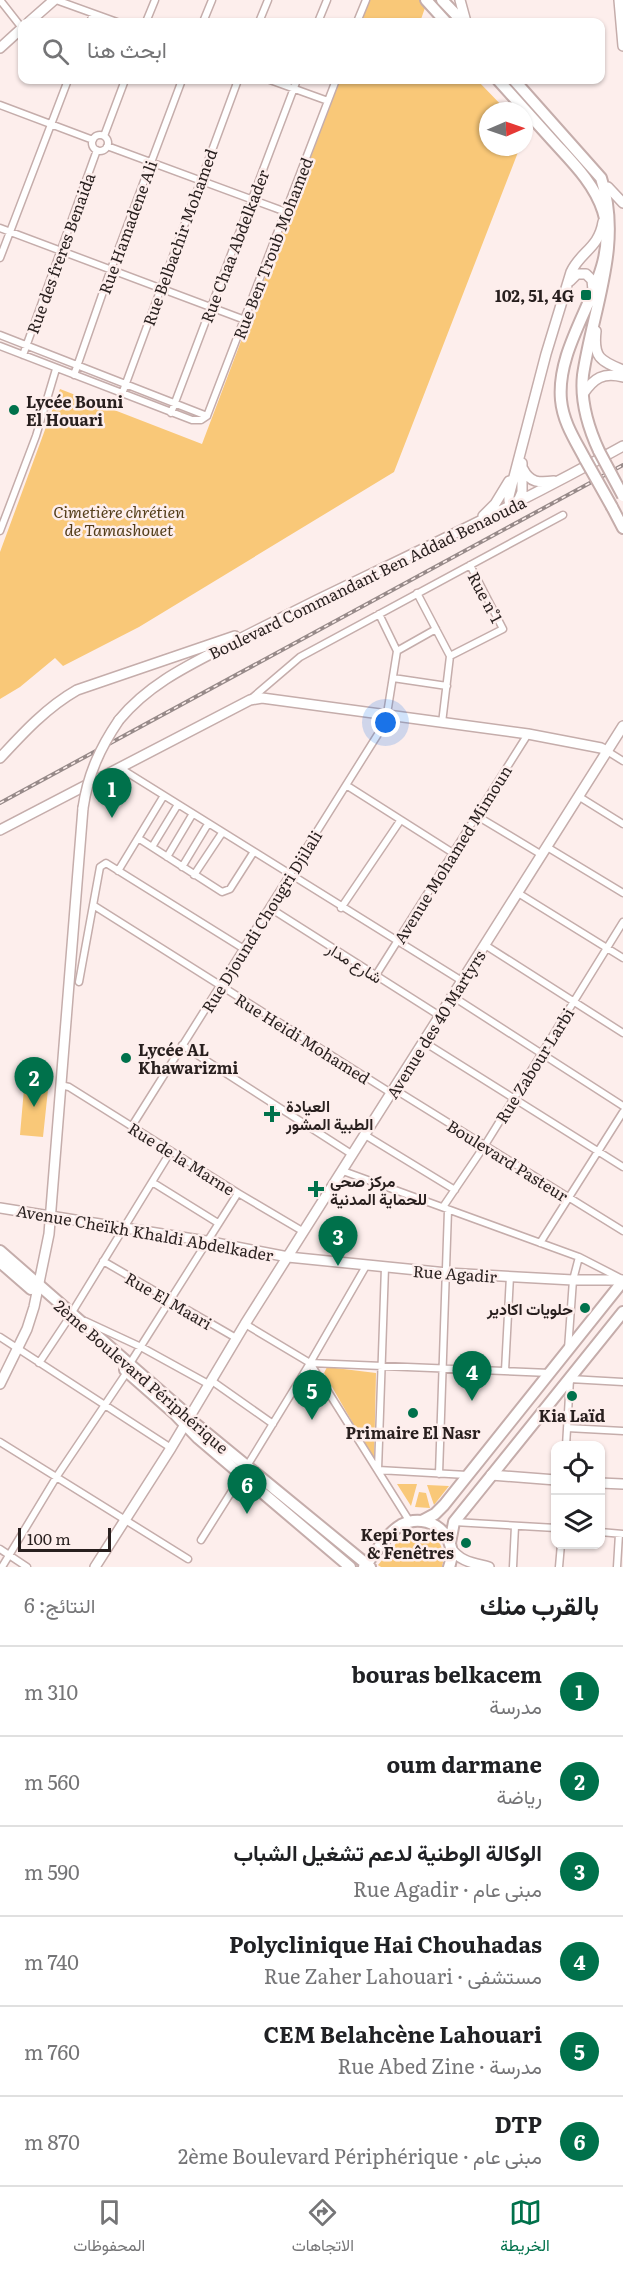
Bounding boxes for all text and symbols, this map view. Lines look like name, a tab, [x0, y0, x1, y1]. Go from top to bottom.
search box	[18, 18, 605, 84]
text: ابحث هنا	[87, 32, 167, 65]
icon: search	[39, 35, 72, 68]
north arrow	[479, 102, 533, 156]
street label: Rue Belbachir Mohamed	[136, 145, 222, 329]
street label: Rue Ben Troub Mohamed	[226, 153, 318, 343]
street label: Rue Hamadene Ali	[92, 157, 162, 297]
street label: Rue Chaa Abdelkader	[194, 165, 274, 326]
street label: Rue des freres Benaida	[20, 169, 100, 337]
place label: 102, 51, 4G	[495, 283, 574, 307]
marker: 102, 51, 4G	[579, 288, 593, 302]
place label: Lycée Bouni El Houari	[26, 389, 124, 431]
marker: Lycée Bouni El Houari	[7, 403, 21, 417]
street label: Boulevard Commandant Ben Addad Benaouda	[204, 489, 530, 665]
park label: Cimetière chrétien de Tamashouet	[53, 499, 185, 541]
street label: Rue n°1	[463, 567, 510, 627]
your location	[371, 708, 400, 737]
street label: Avenue Mohamed Mimoun	[387, 760, 517, 948]
pin: 1	[92, 768, 132, 818]
street label: Rue Djoundi Chougri Djilali	[195, 825, 327, 1017]
street label: شارع مدار	[321, 935, 387, 989]
street label: Avenue des 40 Martyrs	[380, 945, 490, 1103]
street label: Rue Heidi Mohamed	[231, 987, 375, 1089]
street label: Rue Zabour Larbi	[489, 1003, 579, 1127]
place label: Lycée AL Khawarizmi	[138, 1037, 238, 1079]
marker: Lycée AL Khawarizmi	[119, 1051, 133, 1065]
pin: 2	[15, 1058, 54, 1107]
place label: العيادة الطبية المشور	[285, 1093, 373, 1135]
marker: العيادة الطبية المشور	[263, 1105, 281, 1123]
street label: Boulevard Pasteur	[443, 1113, 574, 1207]
street label: Rue de la Marne	[124, 1116, 240, 1200]
place label: مركز صحي للحماية المدنية	[330, 1168, 427, 1210]
marker: مركز صحي للحماية المدنية	[307, 1180, 325, 1198]
street label: Avenue Cheïkh Khaldi Abdelkader	[15, 1198, 276, 1267]
pin: 3	[318, 1216, 358, 1266]
street label: Rue Agadir	[412, 1258, 498, 1288]
street label: Rue El Maari	[121, 1265, 217, 1335]
street label: 2ème Boulevard Périphérique	[49, 1293, 235, 1459]
place label: حلويات اكادير	[486, 1296, 573, 1320]
marker: حلويات اكادير	[578, 1301, 592, 1315]
pin: 4	[452, 1352, 492, 1401]
pin: 5	[292, 1370, 332, 1420]
marker: Kia Laïd	[565, 1389, 579, 1403]
place label: Kia Laïd	[539, 1403, 606, 1427]
marker: Primaire El Nasr	[406, 1406, 420, 1420]
place label: Primaire El Nasr	[345, 1420, 481, 1444]
map controls	[551, 1441, 605, 1549]
button: locate	[551, 1441, 605, 1495]
pin: 6	[228, 1464, 266, 1514]
button: layers	[551, 1495, 605, 1549]
place label: Kepi Portes & Fenêtres	[361, 1522, 454, 1564]
scale bar	[18, 1525, 111, 1552]
text: 100 m	[27, 1526, 71, 1550]
marker: Kepi Portes & Fenêtres	[459, 1536, 473, 1550]
text: بالقرب منك	[480, 1584, 599, 1623]
text: النتائج: 6	[24, 1589, 95, 1619]
text: bouras belkacem	[352, 1657, 542, 1690]
text: 310 m	[24, 1676, 78, 1706]
text: 1	[575, 1676, 584, 1706]
text: مدرسة	[489, 1690, 542, 1720]
text: oum darmane	[386, 1747, 542, 1780]
text: 560 m	[24, 1766, 80, 1796]
text: 2	[574, 1766, 585, 1796]
text: رياضة	[497, 1780, 542, 1810]
text: الوكالة الوطنية لدعم تشغيل الشباب	[233, 1835, 542, 1868]
text: 590 m	[24, 1856, 80, 1886]
text: 3	[574, 1856, 585, 1886]
text: مبنى عام · Rue Agadir	[353, 1873, 542, 1903]
text: Polyclinique Hai Chouhadas	[229, 1927, 542, 1960]
text: 740 m	[24, 1946, 79, 1976]
text: 4	[573, 1946, 586, 1976]
text: مستشفى · Rue Zaher Lahouari	[264, 1960, 542, 1990]
text: CEM Belahcène Lahouari	[263, 2017, 542, 2050]
text: 760 m	[24, 2036, 80, 2066]
text: 5	[574, 2036, 585, 2066]
text: مدرسة · Rue Abed Zine	[338, 2050, 542, 2080]
text: DTP	[494, 2107, 542, 2140]
text: 870 m	[24, 2126, 80, 2156]
text: 6	[574, 2126, 585, 2156]
text: مبنى عام · 2ème Boulevard Périphérique	[178, 2140, 542, 2170]
tab: المحفوظات	[73, 2196, 145, 2260]
tab: الاتجاهات	[292, 2196, 354, 2260]
tab: الخريطة	[500, 2196, 550, 2260]

